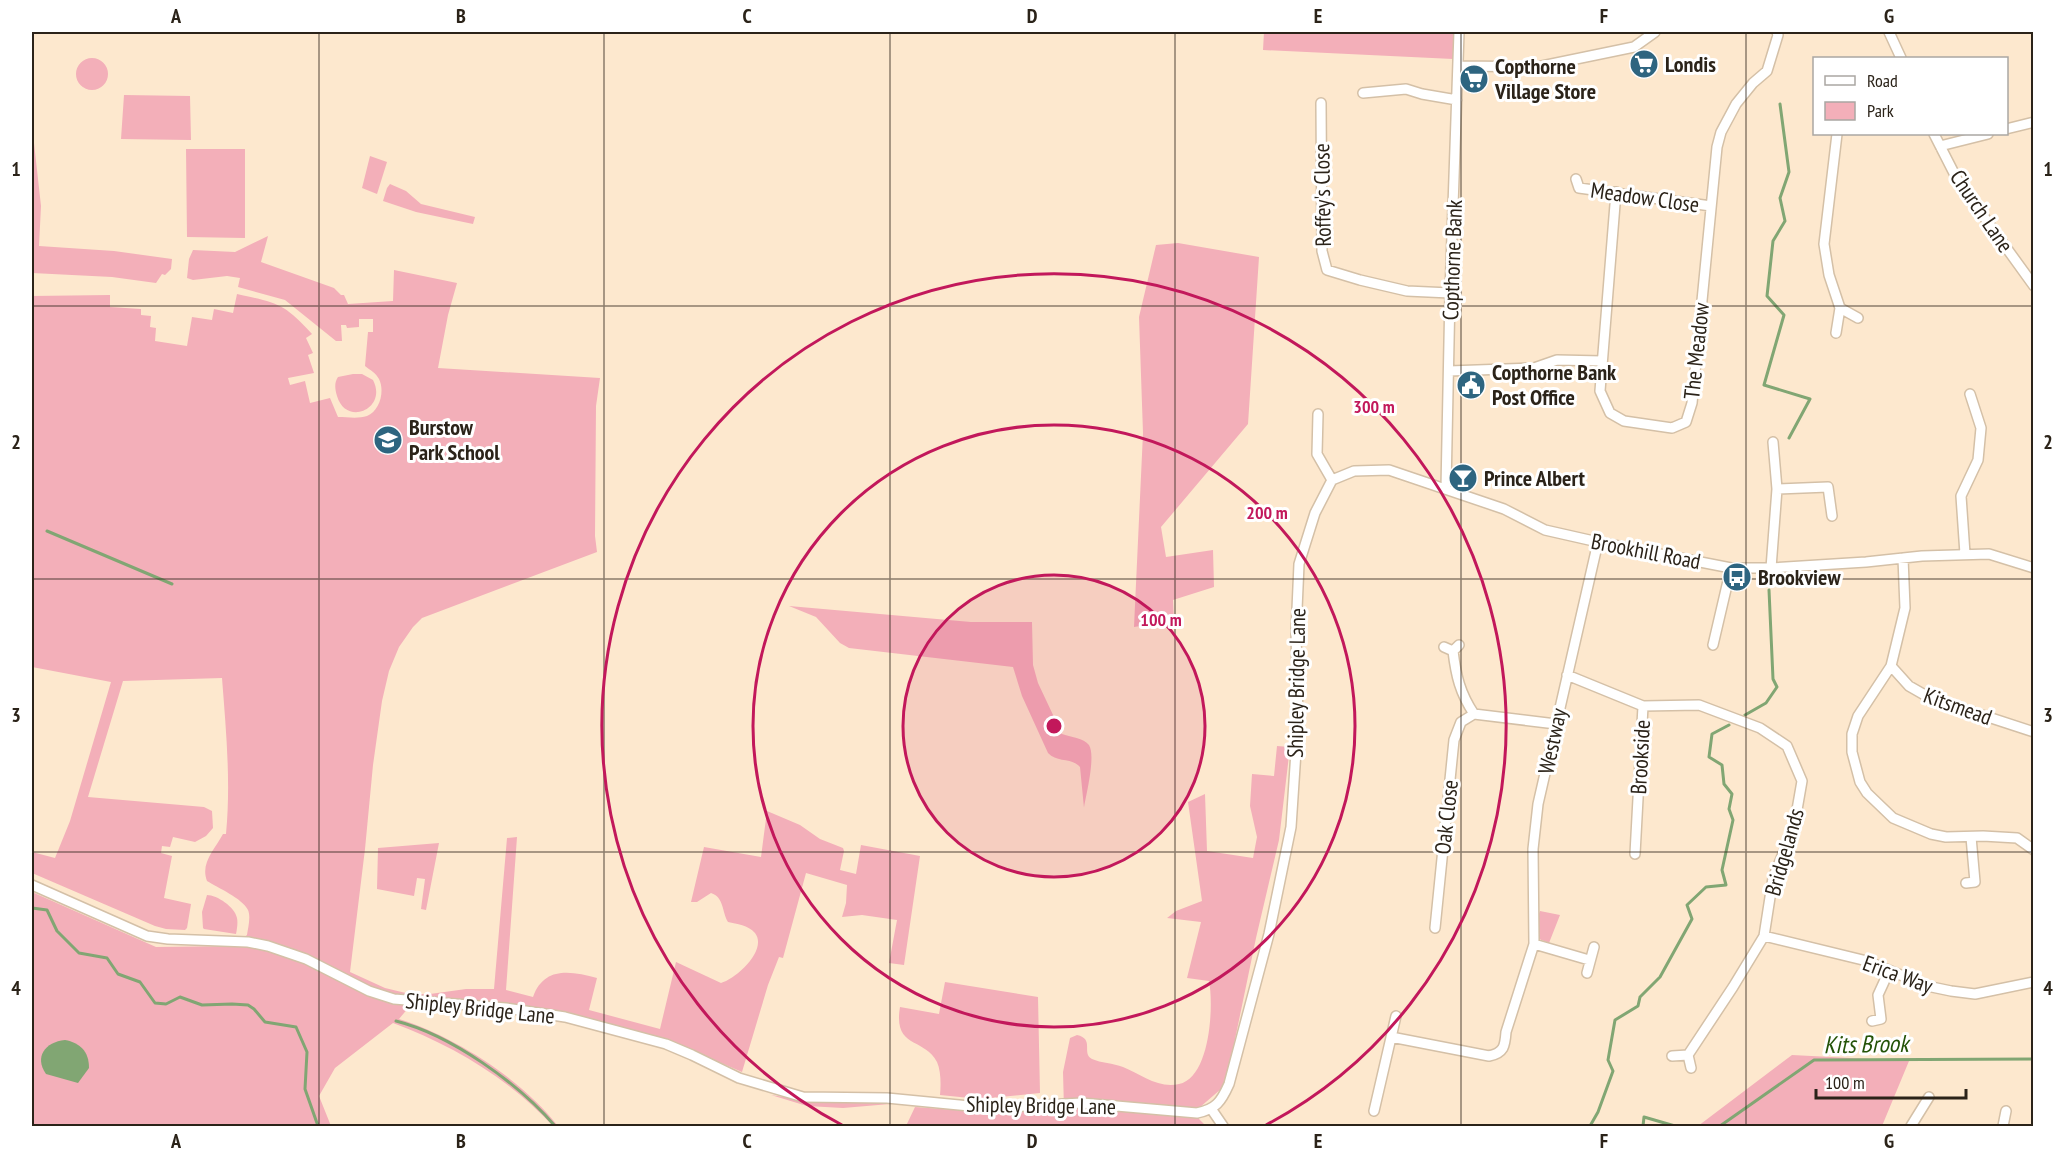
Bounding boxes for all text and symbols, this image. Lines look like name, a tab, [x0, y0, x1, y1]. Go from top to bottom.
text: A	[170, 3, 182, 29]
text: B	[456, 3, 466, 29]
text: C	[742, 3, 752, 29]
text: D	[1027, 3, 1038, 29]
text: E	[1314, 3, 1322, 29]
text: F	[1600, 3, 1608, 29]
text: G	[1884, 3, 1894, 29]
supermarket icon: Londis	[1628, 48, 1660, 80]
place label: Londis	[1665, 50, 1716, 78]
place label: Copthorne Village Store	[1494, 52, 1596, 105]
legend	[1813, 57, 2008, 135]
supermarket icon: Copthorne Village Store	[1458, 63, 1490, 95]
text: Road	[1867, 69, 1898, 92]
text: Park	[1867, 99, 1894, 122]
street label: Roffey's Close	[1307, 143, 1337, 247]
text: 1	[11, 156, 21, 182]
text: 1	[2043, 156, 2053, 182]
street label: Church Lane	[1944, 164, 2020, 258]
street label: Meadow Close	[1589, 176, 1701, 218]
street label: Copthorne Bank	[1436, 199, 1468, 321]
street label: The Meadow	[1677, 301, 1715, 401]
place label: Copthorne Bank Post Office	[1492, 358, 1617, 411]
public building icon: Copthorne Bank Post Office	[1455, 369, 1487, 401]
text: 300 m	[1353, 395, 1395, 418]
place label: Burstow Park School	[409, 413, 500, 466]
school or university icon: Burstow Park School	[372, 424, 404, 456]
text: 2	[11, 429, 21, 455]
text: 2	[2043, 429, 2053, 455]
bar icon: Prince Albert	[1447, 462, 1479, 494]
place label: Prince Albert	[1484, 464, 1585, 492]
text: 200 m	[1246, 501, 1288, 524]
street label: Brookhill Road	[1589, 527, 1703, 575]
bus stop icon: Brookview	[1721, 561, 1753, 593]
place label: Brookview	[1758, 563, 1841, 591]
text: 100 m	[1140, 608, 1182, 631]
street label: Shipley Bridge Lane	[1281, 608, 1311, 758]
street label: Kitsmead	[1920, 681, 1996, 731]
text: 3	[11, 702, 21, 728]
text: 3	[2043, 702, 2053, 728]
street label: Westway	[1531, 705, 1573, 776]
centre of rings	[1044, 716, 1064, 736]
street label: Brookside	[1624, 719, 1656, 795]
street label: Oak Close	[1428, 778, 1464, 856]
street label: Bridgelands	[1758, 805, 1810, 899]
street label: Erica Way	[1859, 948, 1937, 1000]
text: 4	[11, 975, 21, 1001]
text: 4	[2043, 975, 2053, 1001]
street label: Shipley Bridge Lane	[404, 986, 556, 1030]
water label: Kits Brook	[1823, 1028, 1911, 1060]
scale bar	[1816, 1062, 1966, 1100]
text: 100 m	[1825, 1071, 1865, 1094]
street label: Shipley Bridge Lane	[966, 1090, 1116, 1120]
text: A	[170, 1128, 182, 1154]
text: B	[456, 1128, 466, 1154]
text: C	[742, 1128, 752, 1154]
text: D	[1027, 1128, 1038, 1154]
text: E	[1314, 1128, 1322, 1154]
text: F	[1600, 1128, 1608, 1154]
text: G	[1884, 1128, 1894, 1154]

